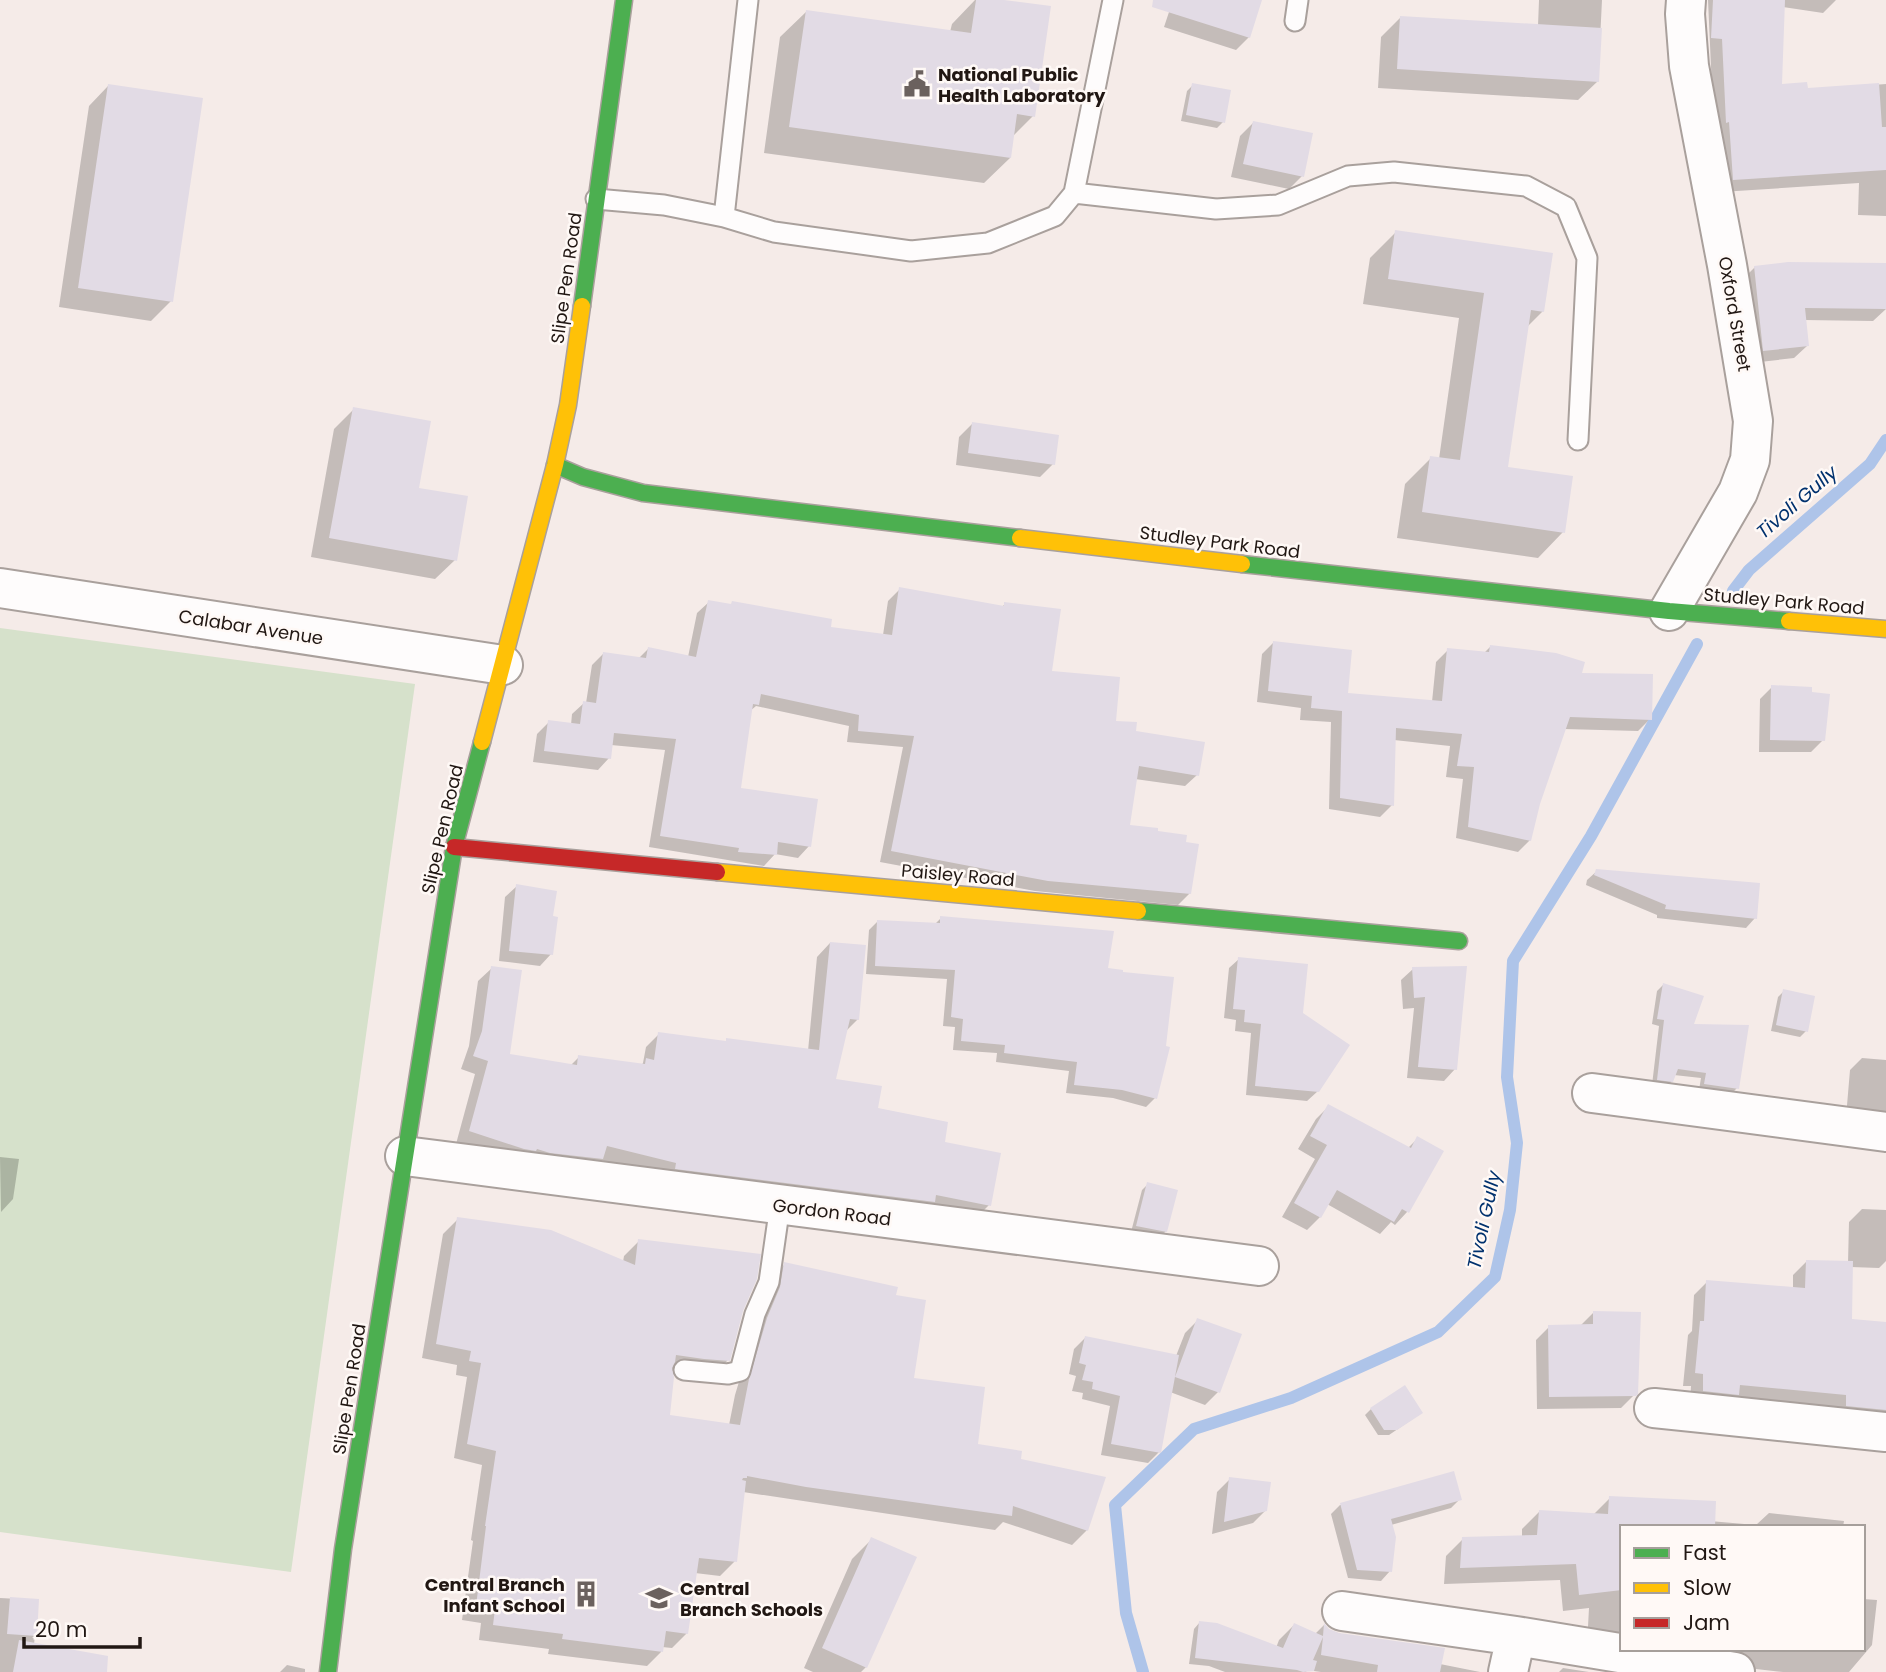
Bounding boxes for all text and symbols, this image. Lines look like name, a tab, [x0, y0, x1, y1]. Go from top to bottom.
place label: National Public Health Laboratory	[938, 62, 1106, 108]
public building icon: National Public Health Laboratory	[902, 69, 932, 99]
street label: Slipe Pen Road	[544, 211, 588, 345]
street label: Oxford Street	[1713, 254, 1757, 374]
water label: Tivoli Gully	[1750, 458, 1844, 545]
street label: Studley Park Road	[1138, 520, 1302, 564]
street label: Studley Park Road	[1702, 582, 1866, 620]
street label: Calabar Avenue	[177, 603, 325, 651]
street label: Slipe Pen Road	[415, 762, 469, 896]
street label: Paisley Road	[900, 858, 1016, 892]
water label: Tivoli Gully	[1460, 1167, 1508, 1272]
street label: Gordon Road	[771, 1192, 893, 1232]
street label: Slipe Pen Road	[326, 1322, 372, 1456]
legend	[1620, 1525, 1865, 1651]
text: Fast	[1683, 1538, 1726, 1567]
place label: Central Branch Infant School	[425, 1572, 565, 1618]
text: Slow	[1683, 1573, 1731, 1602]
place label: Central Branch Schools	[680, 1576, 823, 1622]
building icon: Central Branch Infant School	[571, 1579, 601, 1609]
school or university icon: Central Branch Schools	[644, 1583, 674, 1613]
scale bar	[24, 1606, 140, 1650]
text: Jam	[1683, 1608, 1730, 1637]
text: 20 m	[35, 1615, 88, 1644]

